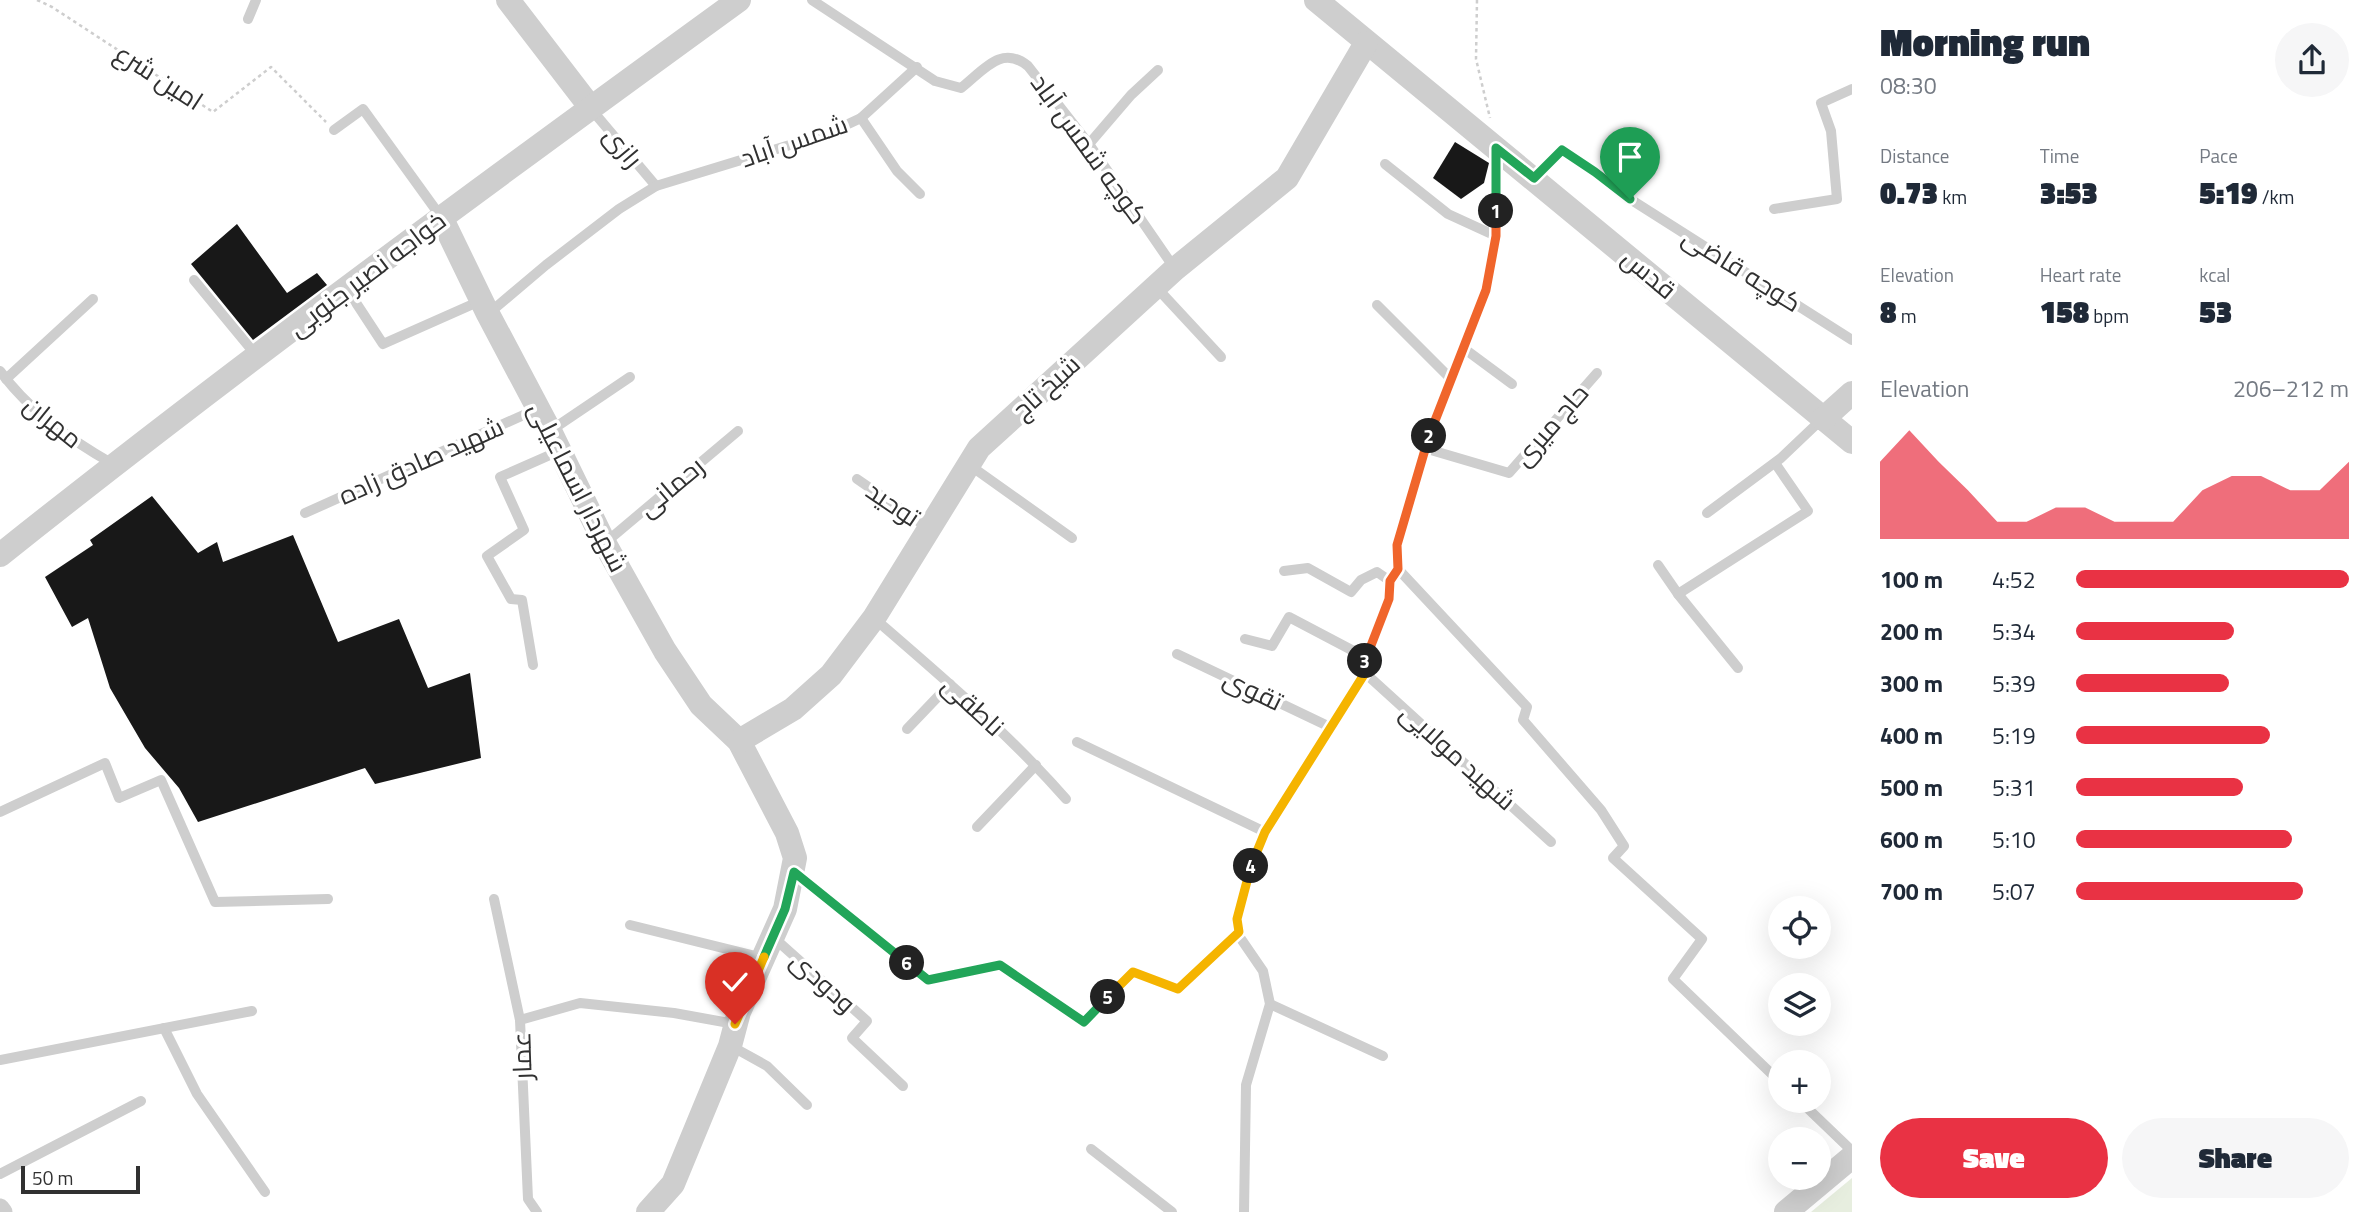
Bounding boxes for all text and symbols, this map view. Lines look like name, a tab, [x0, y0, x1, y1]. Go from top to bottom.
text: Morning run	[1880, 13, 2090, 71]
button: share	[2275, 23, 2349, 97]
street label: امین شرع	[107, 33, 211, 120]
street label: کوچه شمس آباد	[1021, 65, 1157, 232]
text: 08:30	[1880, 68, 1937, 103]
street label: شمس آباد	[735, 104, 853, 177]
street label: رازی	[594, 117, 652, 176]
pin	[1600, 127, 1660, 199]
icon: arrive	[1611, 138, 1649, 176]
text: Distance	[1880, 141, 1949, 170]
text: Time	[2040, 141, 2079, 170]
text: Pace	[2199, 141, 2238, 170]
text: 0.73	[1880, 170, 1938, 216]
text: 3:53	[2040, 170, 2098, 216]
text: 5:19	[2199, 170, 2257, 216]
text: km	[1938, 182, 1967, 211]
text: /km	[2257, 182, 2294, 211]
pin: 1	[1478, 194, 1514, 228]
text: 1	[1490, 196, 1501, 225]
street label: خواجه نصیر جنوبی	[280, 201, 454, 346]
street label: کوچه قاضی	[1675, 217, 1810, 322]
street label: قدس	[1613, 239, 1685, 308]
text: Elevation	[1880, 260, 1954, 289]
text: Heart rate	[2040, 260, 2121, 289]
text: kcal	[2199, 260, 2230, 289]
text: 8	[1880, 289, 1897, 335]
text: 158	[2040, 289, 2089, 335]
text: 53	[2199, 289, 2232, 335]
text: m	[1897, 301, 1917, 330]
text: bpm	[2089, 301, 2129, 330]
street label: شیخ تاج	[1003, 345, 1089, 428]
text: Elevation	[1880, 371, 1969, 406]
text: 206–212 m	[2233, 371, 2349, 406]
street label: حاج میری	[1504, 375, 1598, 475]
street label: مهران	[15, 386, 91, 458]
street label: شهردار اسماعیلی	[519, 395, 638, 579]
street label: شهید صادق زاده	[332, 407, 510, 514]
pin: 2	[1412, 418, 1446, 453]
text: 2	[1423, 421, 1434, 450]
street label: رحمانی	[629, 447, 712, 526]
street label: توحید	[858, 471, 928, 536]
text: 100 m	[1880, 562, 1943, 597]
text: 4:52	[1992, 562, 2036, 597]
text: 200 m	[1880, 614, 1943, 649]
text: 5:34	[1992, 614, 2036, 649]
pin: 3	[1348, 644, 1382, 678]
text: 3	[1359, 646, 1370, 675]
street label: تقوی	[1217, 658, 1290, 721]
street label: ناطقی	[933, 666, 1014, 745]
text: 300 m	[1880, 666, 1943, 701]
text: 5:39	[1992, 666, 2036, 701]
street label: شهید مولایی	[1392, 694, 1525, 819]
text: 400 m	[1880, 718, 1943, 753]
text: 5:19	[1992, 718, 2036, 753]
text: 500 m	[1880, 770, 1943, 805]
text: 5:31	[1992, 770, 2036, 805]
text: 600 m	[1880, 822, 1943, 857]
text: 5:10	[1992, 822, 2036, 857]
pin: 4	[1234, 848, 1268, 884]
text: 4	[1245, 851, 1256, 880]
text: 700 m	[1880, 874, 1943, 909]
text: 5:07	[1992, 874, 2036, 909]
map controls	[1768, 896, 1831, 1190]
button: locate	[1768, 896, 1831, 959]
street label: ودودی	[782, 941, 865, 1022]
pin: 6	[890, 946, 925, 981]
text: 6	[901, 948, 912, 977]
pin	[705, 952, 765, 1024]
icon: check	[716, 963, 754, 1001]
button: layers	[1768, 973, 1831, 1036]
pin: 5	[1090, 979, 1126, 1014]
text: 5	[1102, 982, 1113, 1011]
street label: عمار	[501, 1032, 542, 1082]
button: +	[1768, 1050, 1831, 1113]
button: Save	[1880, 1118, 2108, 1198]
button: Share	[2122, 1118, 2349, 1198]
button: −	[1768, 1127, 1831, 1190]
scale bar	[21, 1163, 140, 1195]
text: 50 m	[32, 1163, 73, 1192]

